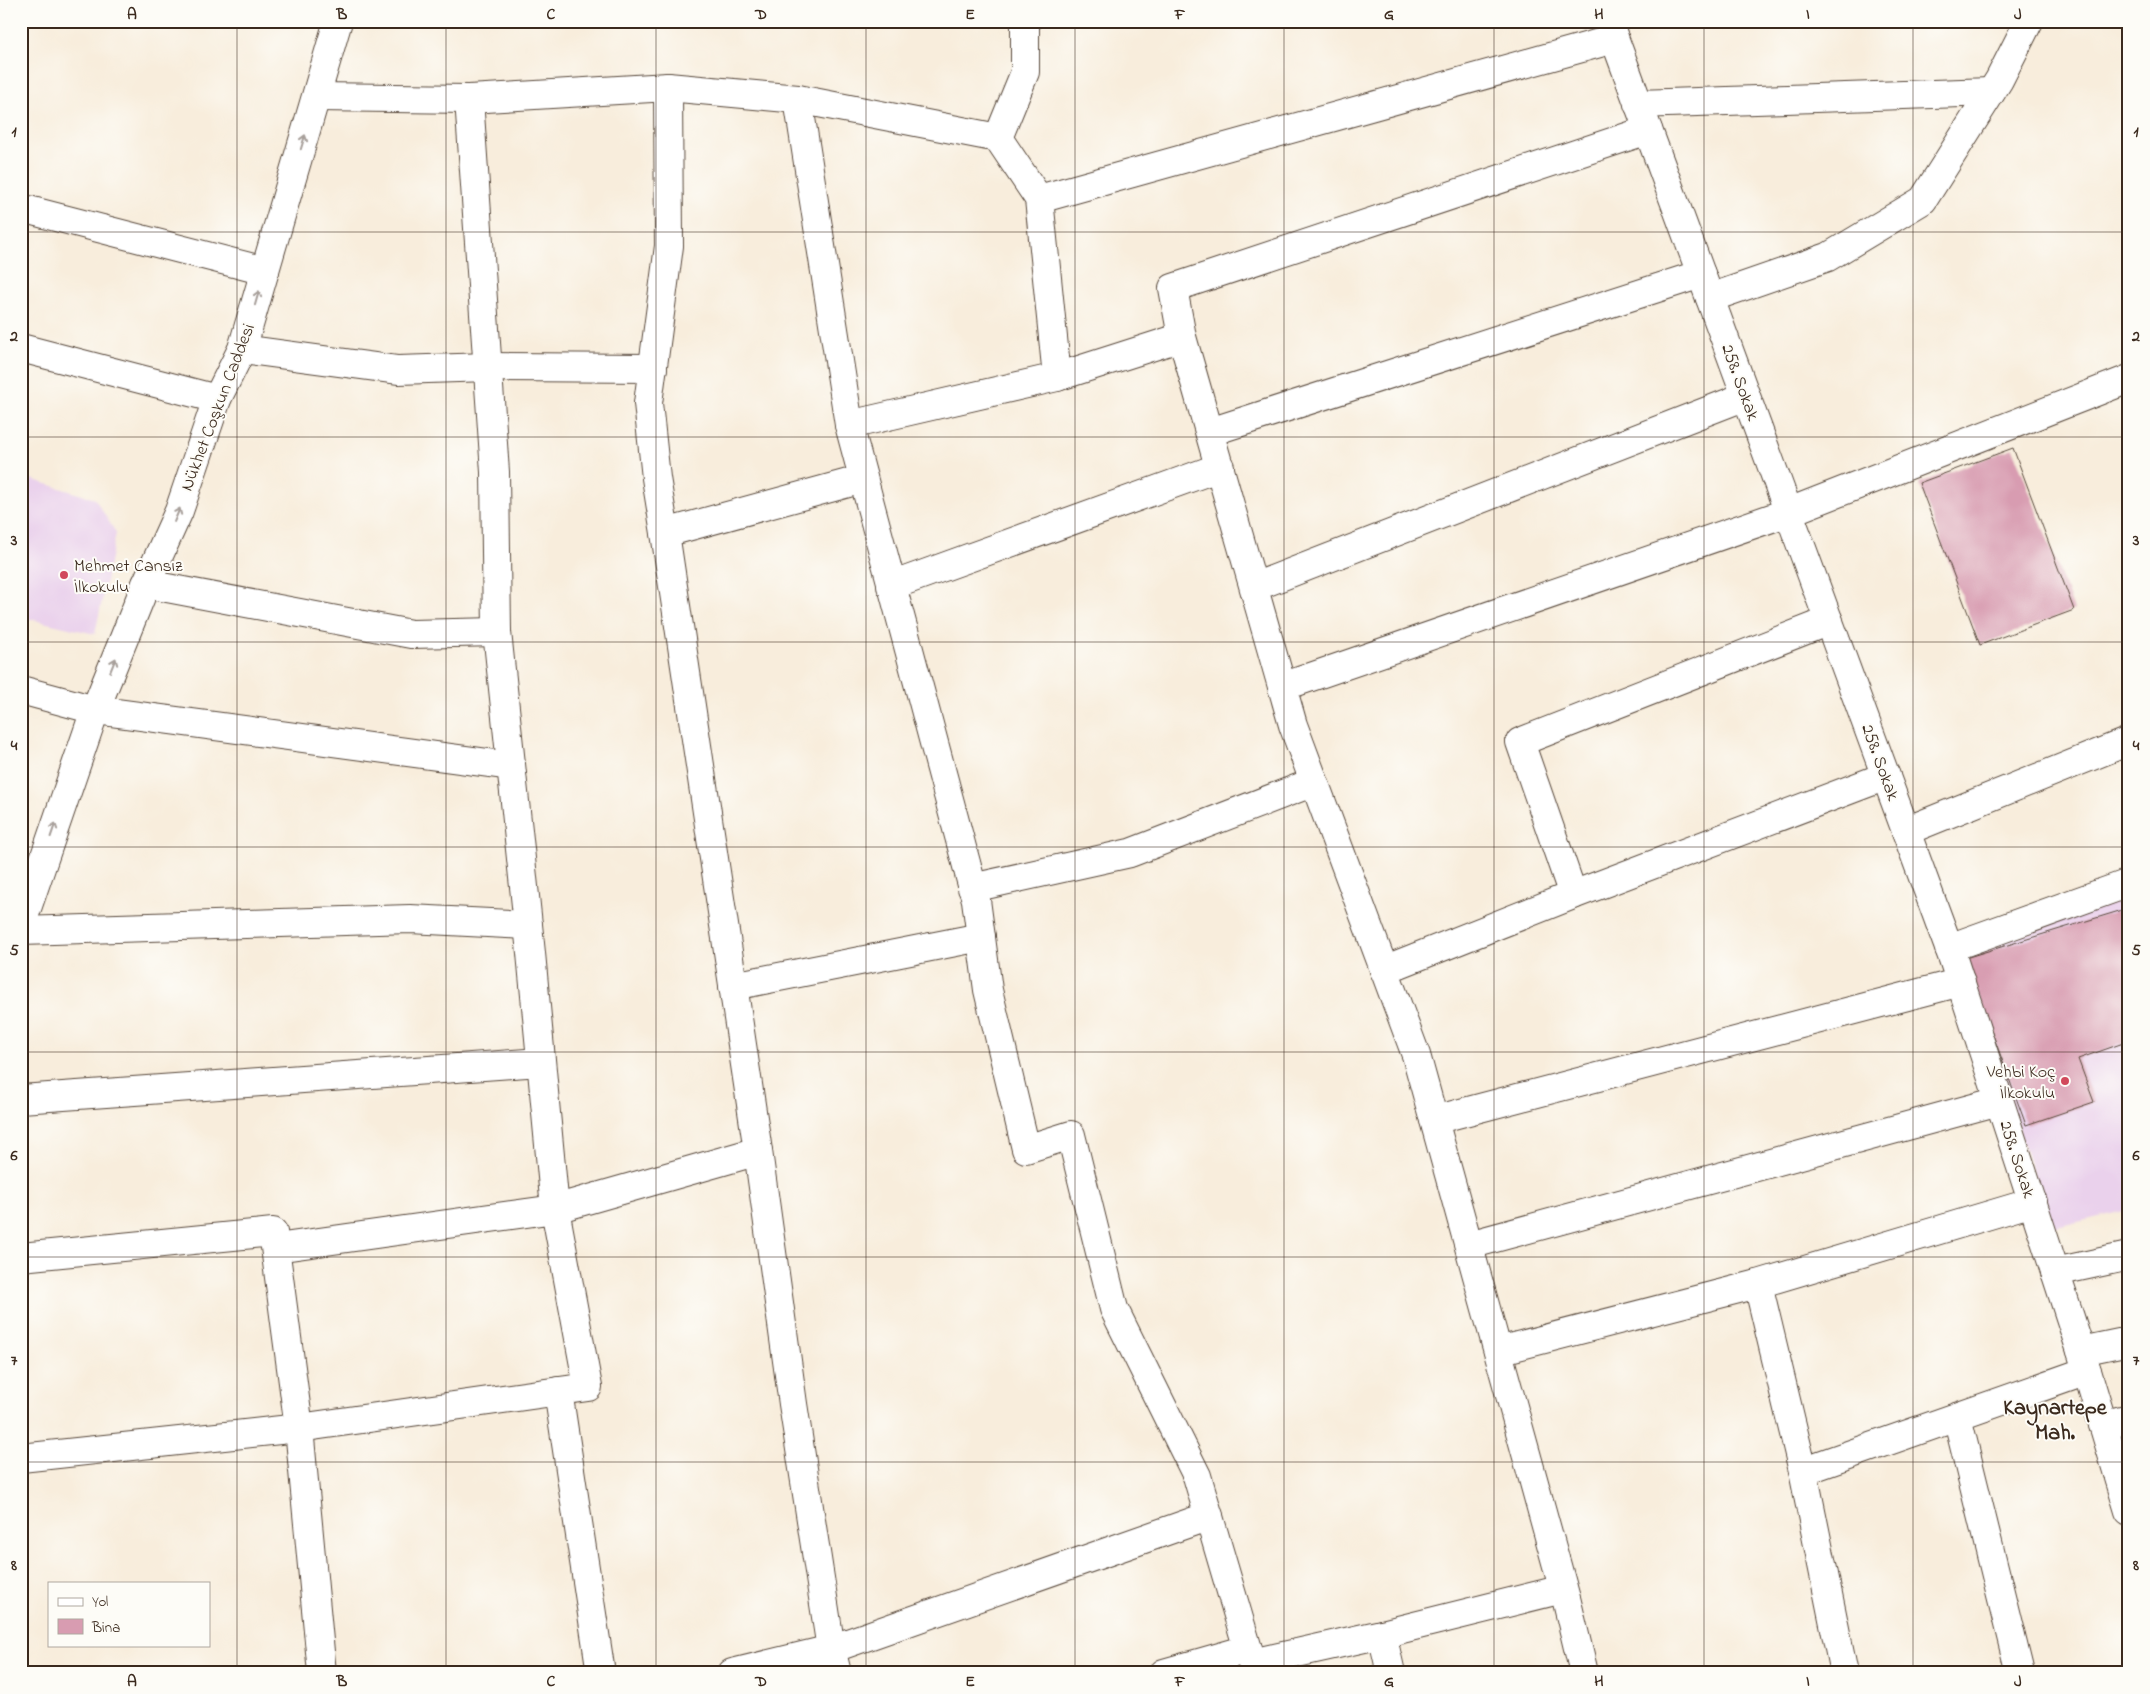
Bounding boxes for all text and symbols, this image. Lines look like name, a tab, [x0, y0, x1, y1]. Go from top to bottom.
text: A	[127, 3, 137, 27]
text: B	[336, 3, 348, 27]
text: C	[547, 3, 556, 27]
text: D	[754, 3, 767, 27]
text: E	[965, 3, 975, 27]
text: F	[1174, 3, 1186, 27]
text: G	[1384, 3, 1394, 27]
text: H	[1594, 3, 1604, 27]
text: I	[1806, 3, 1810, 27]
text: J	[2014, 3, 2022, 27]
text: 1	[11, 120, 17, 144]
text: 1	[2133, 120, 2139, 144]
one-way arrow	[299, 134, 309, 150]
one-way arrow	[253, 290, 262, 306]
street label: Nükhet Coşkun Caddesi	[175, 320, 263, 495]
text: 2	[9, 325, 18, 349]
text: 2	[2131, 325, 2140, 349]
street label: 258. Sokak	[1713, 341, 1765, 425]
one-way arrow	[172, 508, 182, 523]
text: 3	[10, 529, 18, 553]
text: 3	[2132, 529, 2140, 553]
place label: Mehmet Cansız İlkokulu	[74, 554, 183, 601]
marker: Mehmet Cansız İlkokulu	[58, 569, 70, 581]
one-way arrow	[109, 658, 119, 673]
street label: 258. Sokak	[1853, 721, 1905, 805]
text: 4	[10, 734, 18, 758]
text: 4	[2132, 734, 2140, 758]
one-way arrow	[49, 823, 58, 838]
text: 5	[9, 939, 19, 963]
text: 5	[2131, 939, 2141, 963]
place label: Vehbi Koç İlkokulu	[1986, 1060, 2055, 1107]
marker: Vehbi Koç İlkokulu	[2059, 1075, 2071, 1087]
street label: 258. Sokak	[1991, 1118, 2041, 1202]
text: 6	[9, 1144, 18, 1168]
text: 6	[2131, 1144, 2140, 1168]
text: 7	[11, 1349, 18, 1373]
text: 7	[2133, 1349, 2140, 1373]
district label: Kaynartepe Mah.	[2003, 1393, 2108, 1450]
text: 8	[10, 1554, 17, 1578]
text: 8	[2132, 1554, 2139, 1578]
legend	[48, 1582, 210, 1646]
text: Yol	[92, 1591, 108, 1613]
text: Bina	[91, 1617, 120, 1639]
text: A	[127, 1670, 137, 1694]
text: B	[336, 1670, 348, 1694]
text: C	[547, 1670, 556, 1694]
text: D	[754, 1670, 767, 1694]
text: E	[965, 1670, 975, 1694]
text: F	[1174, 1670, 1186, 1694]
text: G	[1384, 1670, 1394, 1694]
text: H	[1594, 1670, 1604, 1694]
text: I	[1806, 1670, 1810, 1694]
text: J	[2014, 1670, 2022, 1694]

